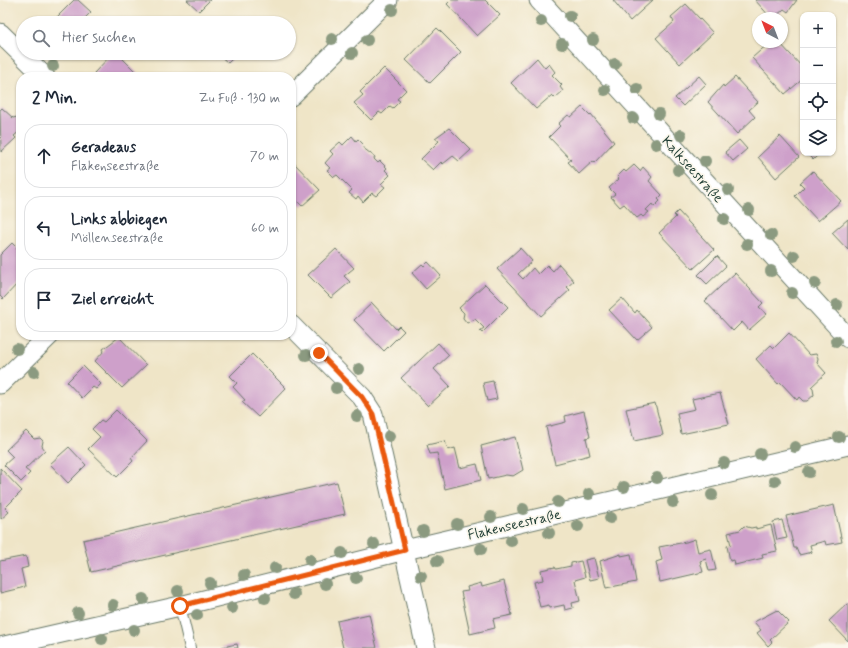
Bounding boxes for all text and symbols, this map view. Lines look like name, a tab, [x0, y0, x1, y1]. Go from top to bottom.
north arrow	[752, 12, 788, 48]
map controls	[800, 12, 836, 156]
button: +	[800, 12, 836, 48]
search box	[16, 16, 296, 60]
icon: search	[30, 27, 52, 49]
text: Hier suchen	[62, 28, 136, 48]
button: −	[800, 48, 836, 84]
button: locate	[800, 84, 836, 120]
text: 2 Min.	[32, 87, 77, 109]
text: Zu Fuß · 130 m	[199, 90, 280, 107]
button: layers	[800, 120, 836, 156]
street label: Kalkseestraße	[658, 132, 727, 207]
text: Geradeaus	[71, 138, 136, 158]
icon: ahead	[33, 145, 55, 167]
text: 70 m	[250, 148, 279, 165]
text: Flakenseestraße	[71, 158, 159, 175]
text: Links abbiegen	[71, 210, 168, 230]
icon: left	[33, 217, 55, 239]
text: 60 m	[251, 220, 279, 237]
text: Möllenseestraße	[71, 230, 163, 247]
icon: arrive	[33, 289, 55, 311]
text: Ziel erreicht	[71, 290, 154, 310]
route end	[310, 344, 328, 362]
street label: Flakenseestraße	[466, 505, 563, 544]
route start	[171, 597, 189, 615]

